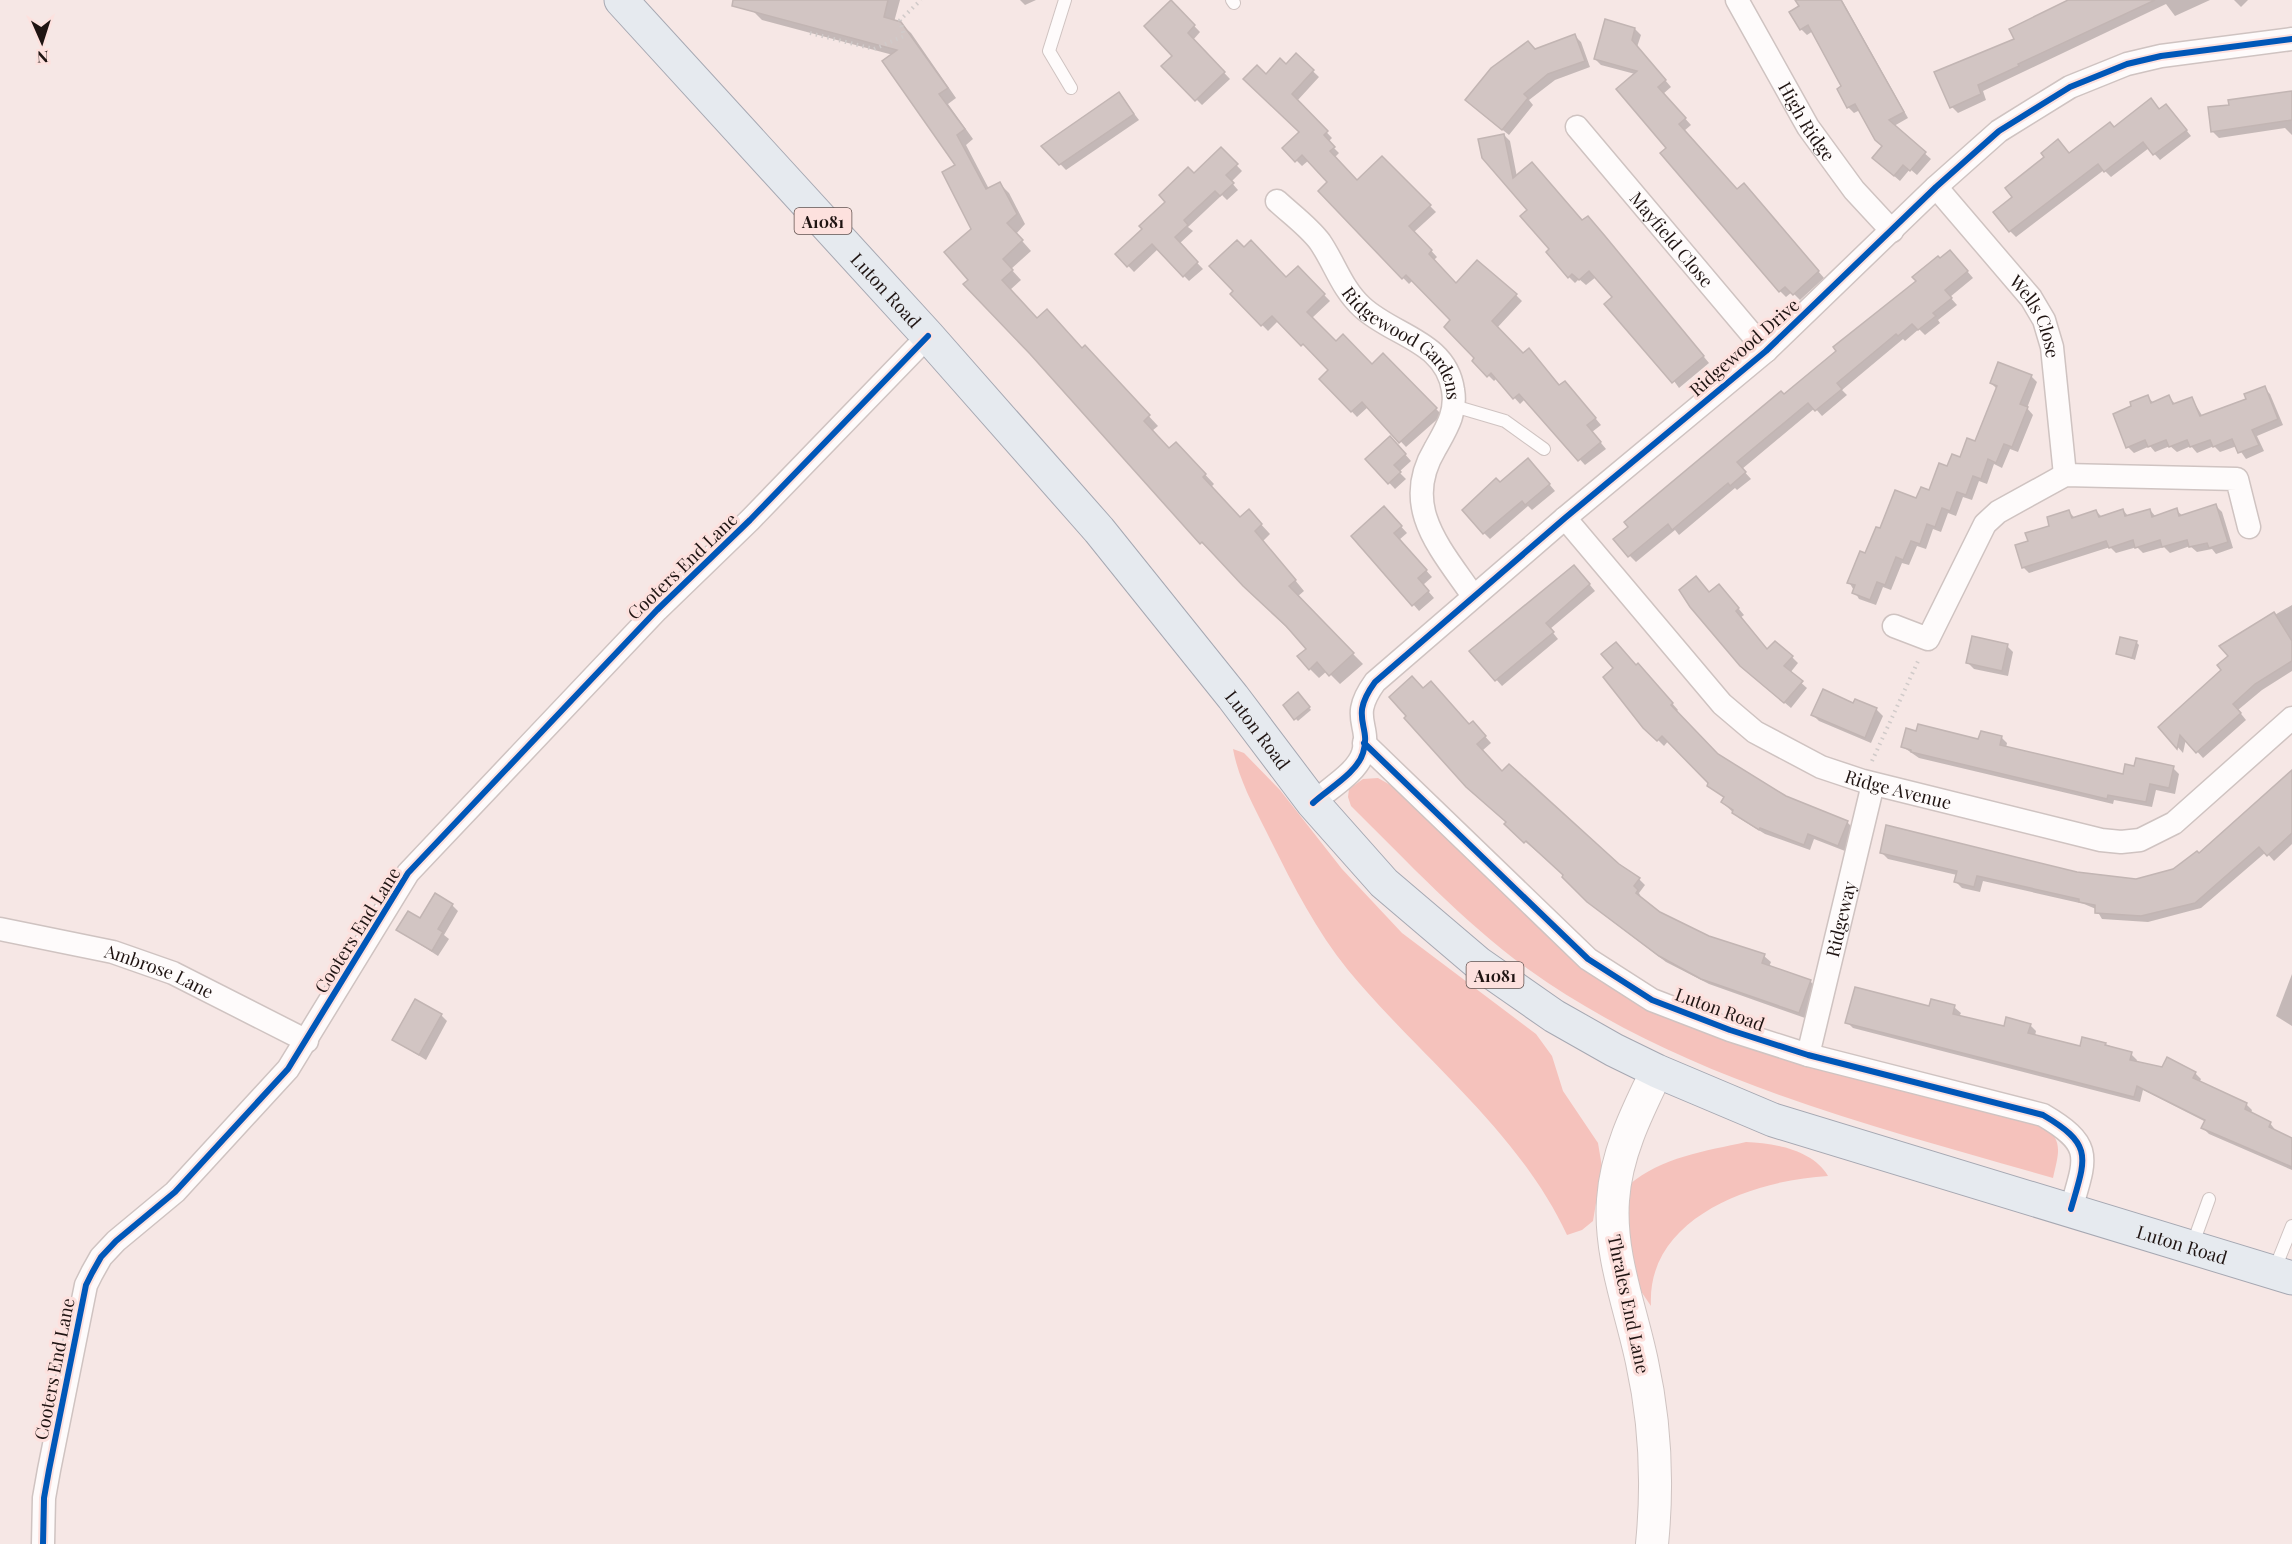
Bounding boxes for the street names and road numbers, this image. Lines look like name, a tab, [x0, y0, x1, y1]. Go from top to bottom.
street label: High Ridge	[1773, 77, 1841, 166]
street label: Mayfield Close	[1625, 187, 1719, 292]
road number: A1081	[794, 208, 852, 234]
street label: Luton Road	[846, 248, 927, 333]
street label: Wells Close	[2004, 269, 2065, 359]
street label: Ridgewood Gardens	[1337, 282, 1466, 401]
street label: Ridgewood Drive	[1684, 293, 1804, 401]
street label: Cooters End Lane	[622, 507, 742, 625]
street label: Luton Road	[1220, 685, 1296, 775]
street label: Ridge Avenue	[1842, 764, 1954, 815]
street label: Cooters End Lane	[309, 863, 405, 997]
street label: Ridgeway	[1820, 878, 1861, 959]
street label: Ambrose Lane	[101, 938, 218, 1004]
road number: A1081	[1466, 962, 1524, 988]
street label: Luton Road	[1672, 982, 1769, 1036]
street label: Luton Road	[2134, 1219, 2231, 1270]
street label: Thrales End Lane	[1603, 1232, 1655, 1376]
street label: Cooters End Lane	[28, 1296, 80, 1442]

